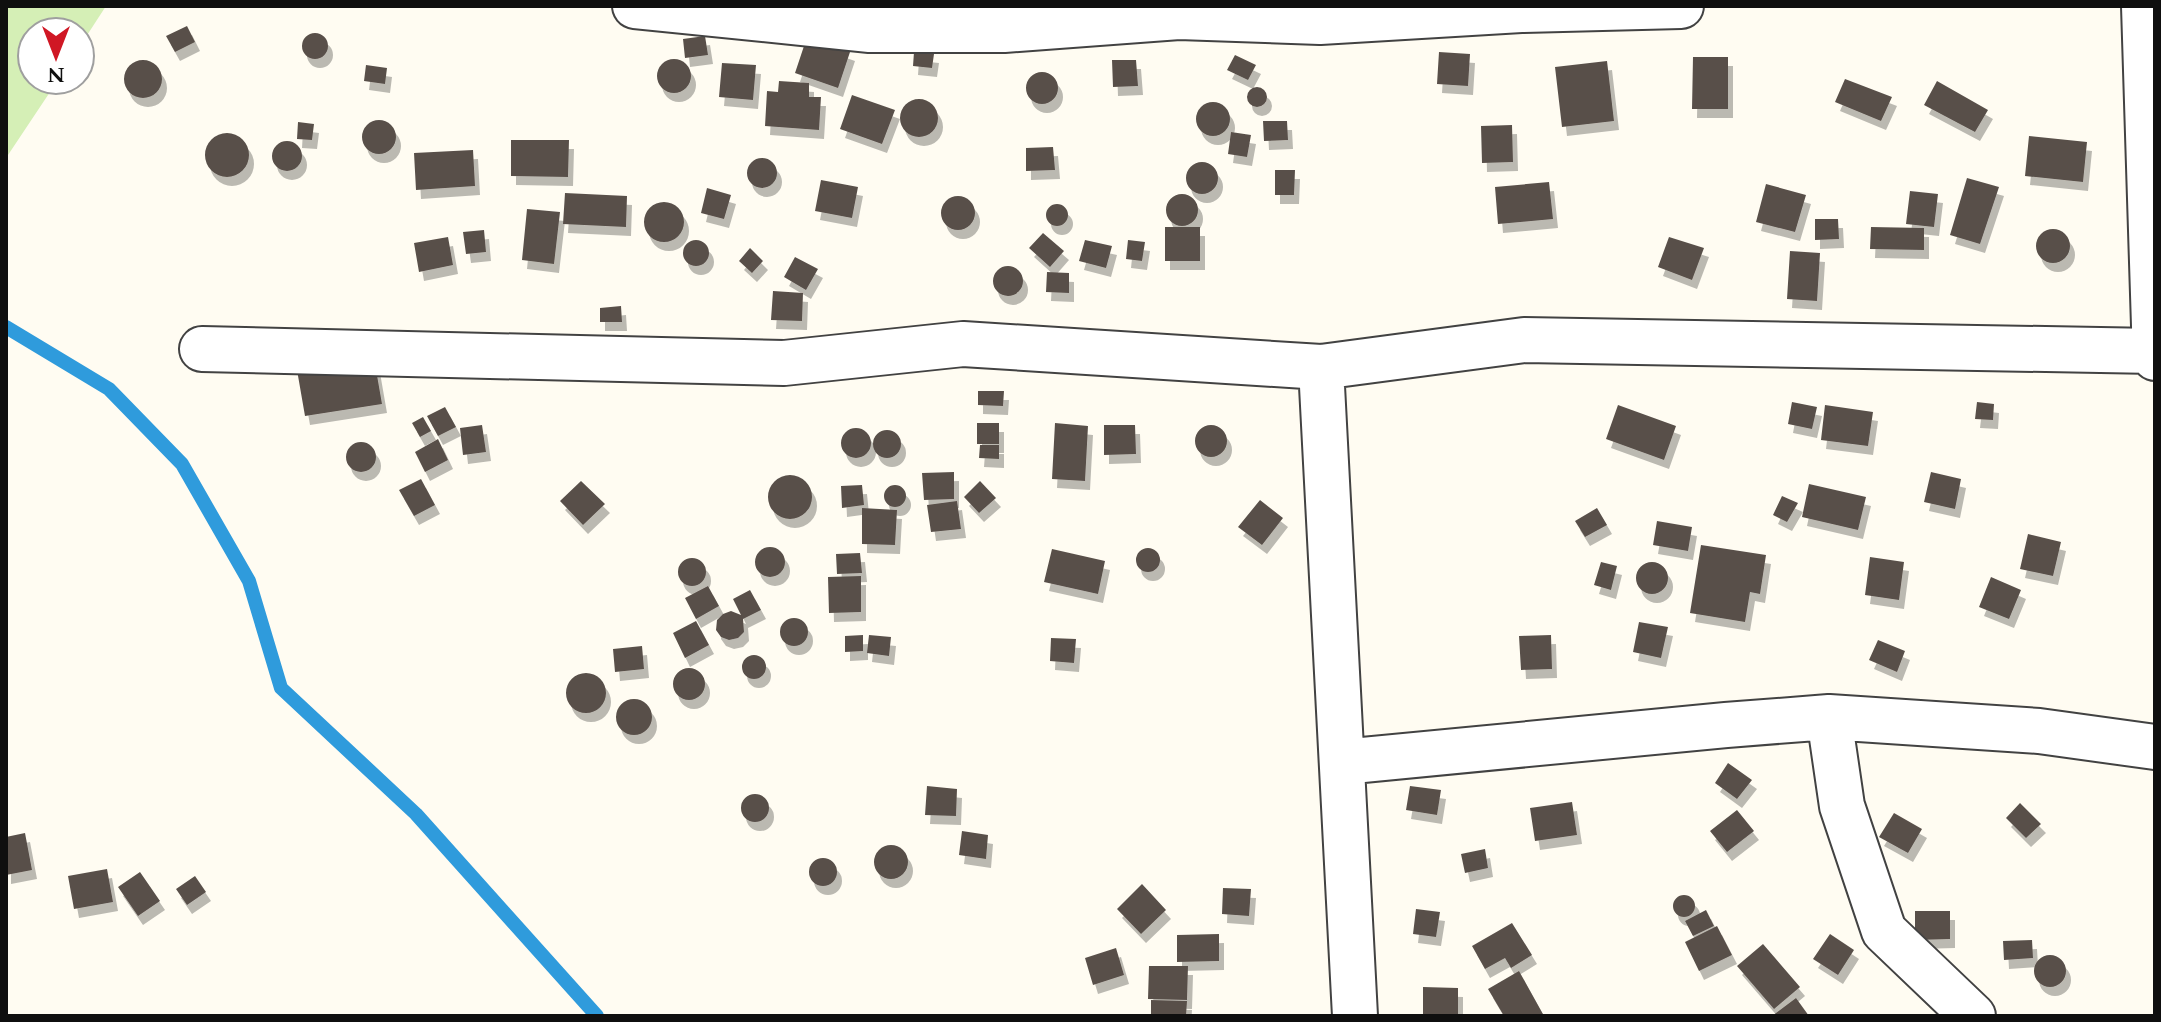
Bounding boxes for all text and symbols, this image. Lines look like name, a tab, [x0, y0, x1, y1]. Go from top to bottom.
north arrow	[16, 16, 96, 96]
text: N	[47, 58, 65, 91]

